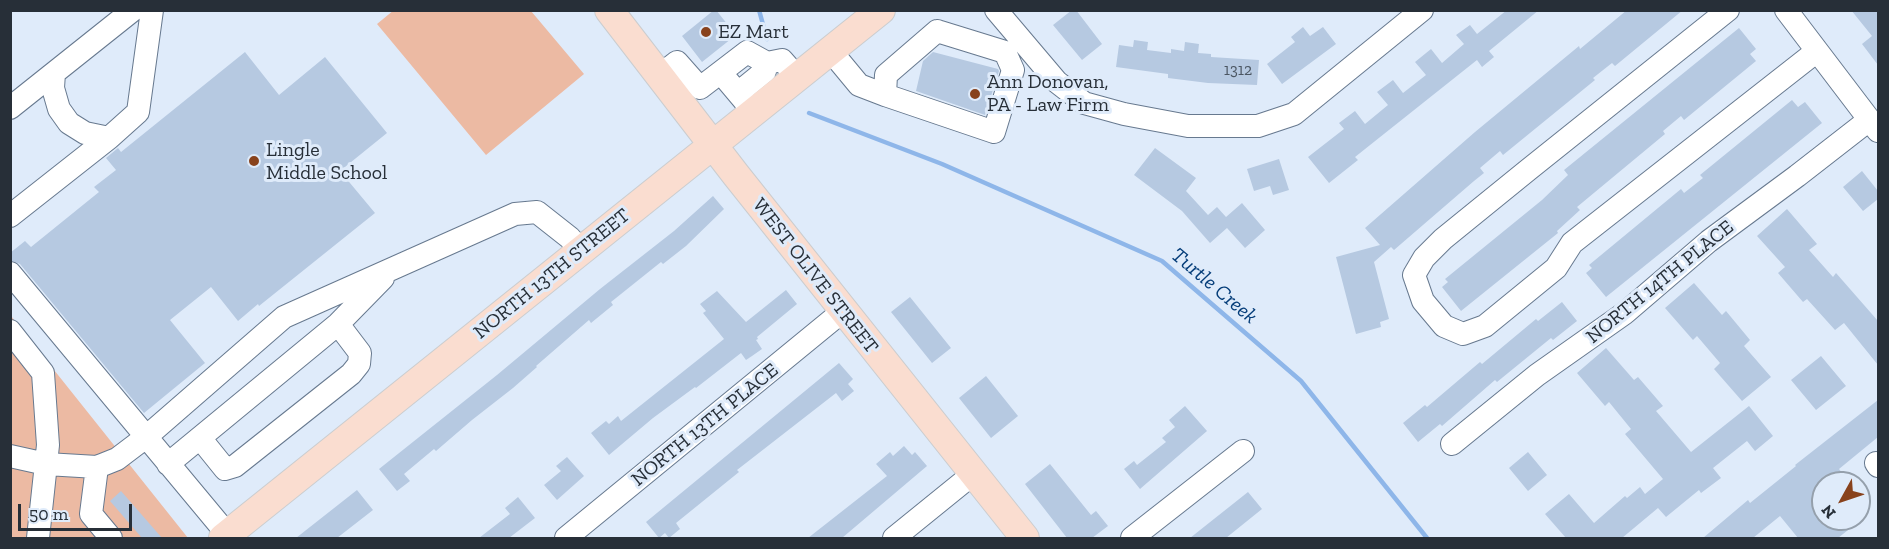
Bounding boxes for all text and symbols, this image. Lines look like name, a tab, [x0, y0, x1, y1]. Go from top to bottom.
place label: EZ Mart	[718, 20, 789, 44]
marker: EZ Mart	[699, 25, 713, 39]
house number: 1312	[1224, 60, 1252, 80]
place label: Ann Donovan, PA - Law Firm	[987, 70, 1109, 117]
marker: Ann Donovan, PA - Law Firm	[968, 87, 982, 101]
place label: Lingle Middle School	[266, 138, 387, 185]
marker: Lingle Middle School	[247, 154, 261, 168]
street label: WEST OLIVE STREET	[747, 194, 883, 358]
street label: NORTH 13TH STREET	[469, 204, 635, 344]
street label: NORTH 14TH PLACE	[1581, 215, 1739, 349]
water label: Turtle Creek	[1166, 243, 1262, 329]
street label: NORTH 13TH PLACE	[627, 358, 783, 492]
north arrow	[1811, 471, 1871, 531]
scale bar	[21, 492, 135, 530]
text: N	[1817, 501, 1840, 522]
text: 50 m	[29, 503, 68, 525]

